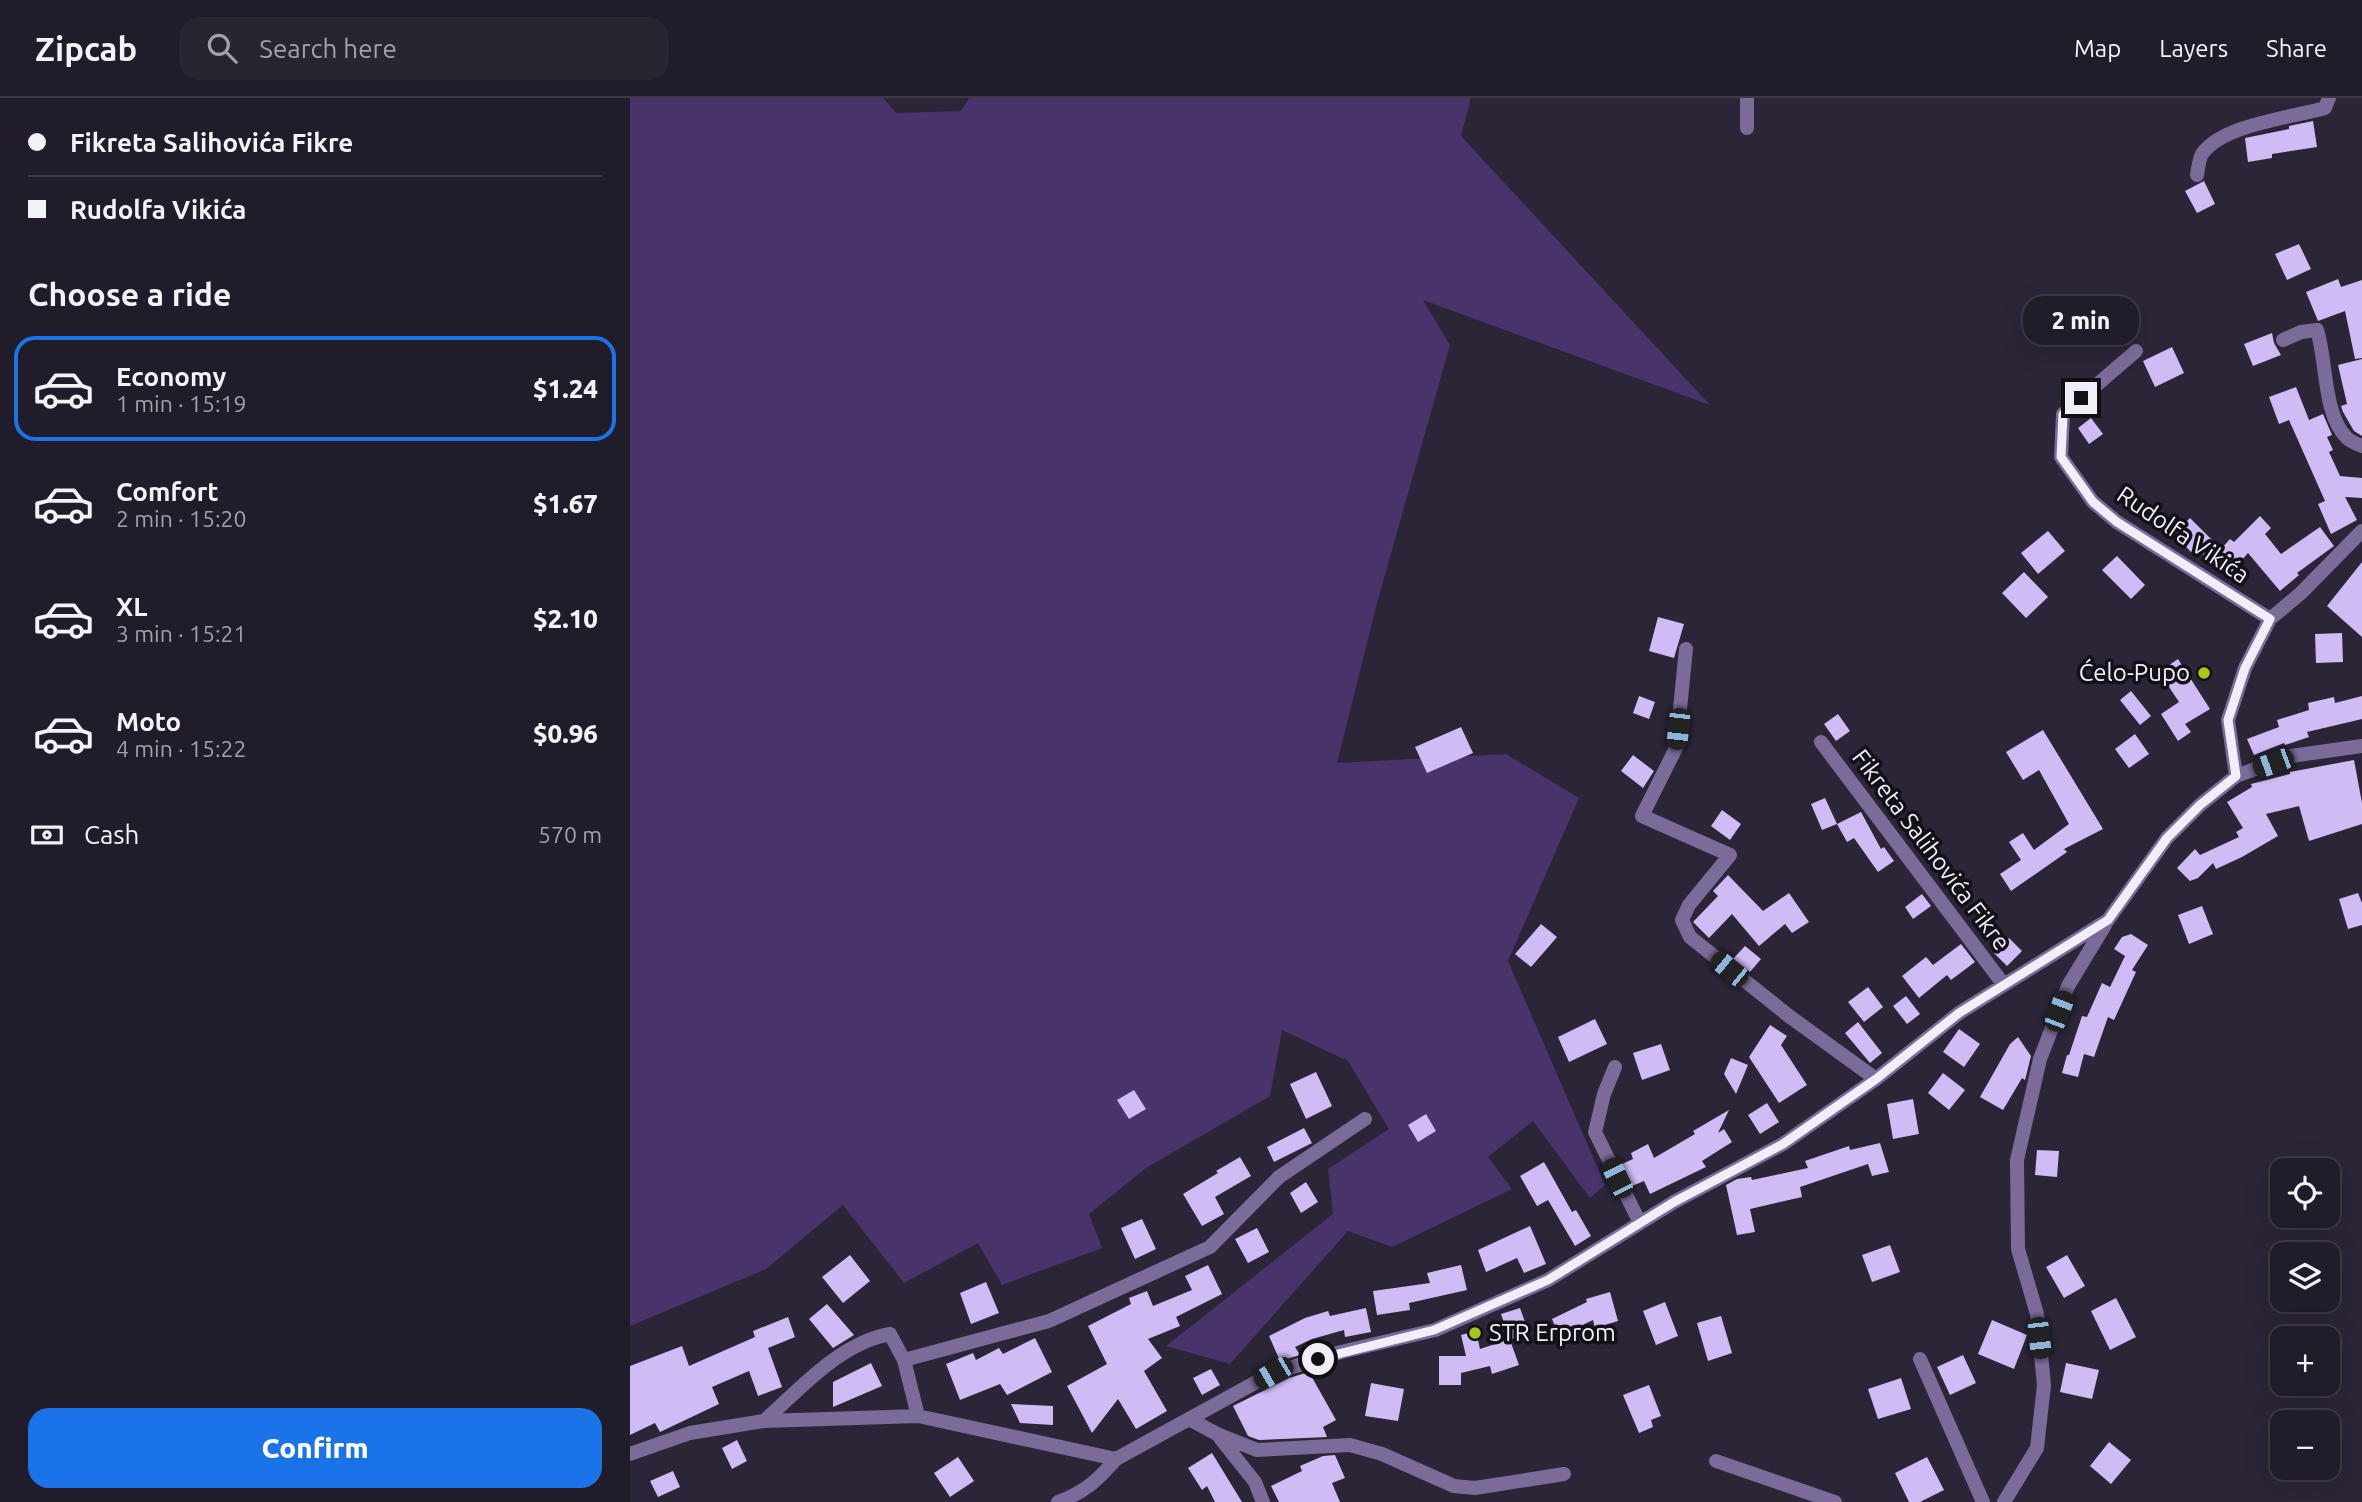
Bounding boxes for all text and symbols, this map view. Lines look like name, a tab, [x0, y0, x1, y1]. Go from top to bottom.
search box	[179, 17, 669, 80]
icon: search	[203, 29, 241, 67]
text: Zipcab	[35, 30, 137, 67]
text: Search here	[259, 34, 397, 63]
text: Map	[2074, 35, 2121, 62]
text: Layers	[2159, 35, 2228, 62]
text: Share	[2266, 35, 2327, 62]
text: Fikreta Salihovića Fikre	[70, 128, 353, 157]
text: Rudolfa Vikića	[70, 195, 246, 224]
text: Choose a ride	[28, 276, 231, 312]
callout: 2 min	[2023, 296, 2139, 345]
text: 2 min	[2052, 308, 2110, 333]
icon: car	[32, 357, 95, 420]
text: Economy	[116, 362, 226, 391]
text: $1.24	[533, 374, 598, 403]
route end	[2065, 382, 2097, 414]
text: 1 min · 15:19	[116, 391, 247, 416]
icon: car	[32, 472, 95, 535]
text: Comfort	[116, 477, 219, 506]
street label: Rudolfa Vikića	[2112, 481, 2254, 589]
text: $1.67	[533, 489, 598, 518]
text: 2 min · 15:20	[116, 506, 247, 531]
icon: car	[32, 587, 95, 650]
text: XL	[116, 592, 147, 621]
text: $2.10	[533, 604, 598, 633]
text: 3 min · 15:21	[116, 621, 247, 646]
place label: Ćelo-Pupo	[2079, 658, 2190, 686]
marker: Ćelo-Pupo	[2196, 665, 2212, 681]
icon: car	[32, 702, 95, 765]
text: Moto	[116, 707, 181, 736]
car	[1666, 707, 1691, 751]
text: $0.96	[533, 719, 598, 748]
text: 4 min · 15:22	[116, 736, 247, 761]
street label: Fikreta Salihovića Fikre	[1847, 744, 2016, 955]
car	[2250, 746, 2297, 780]
icon: cash	[28, 816, 66, 854]
text: Cash	[84, 820, 139, 849]
text: 570 m	[538, 822, 602, 847]
car	[1707, 948, 1752, 990]
car	[2042, 988, 2077, 1034]
car	[1599, 1155, 1636, 1201]
map controls	[2270, 1158, 2340, 1480]
button: locate	[2270, 1158, 2340, 1228]
button: layers	[2270, 1242, 2340, 1312]
car	[2027, 1316, 2052, 1360]
place label: STR Erprom	[1489, 1319, 1616, 1346]
marker: STR Erprom	[1467, 1325, 1483, 1341]
button: +	[2270, 1326, 2340, 1396]
route start	[1302, 1343, 1334, 1375]
car	[1250, 1353, 1297, 1393]
button: Confirm	[28, 1408, 602, 1488]
button: −	[2270, 1410, 2340, 1480]

